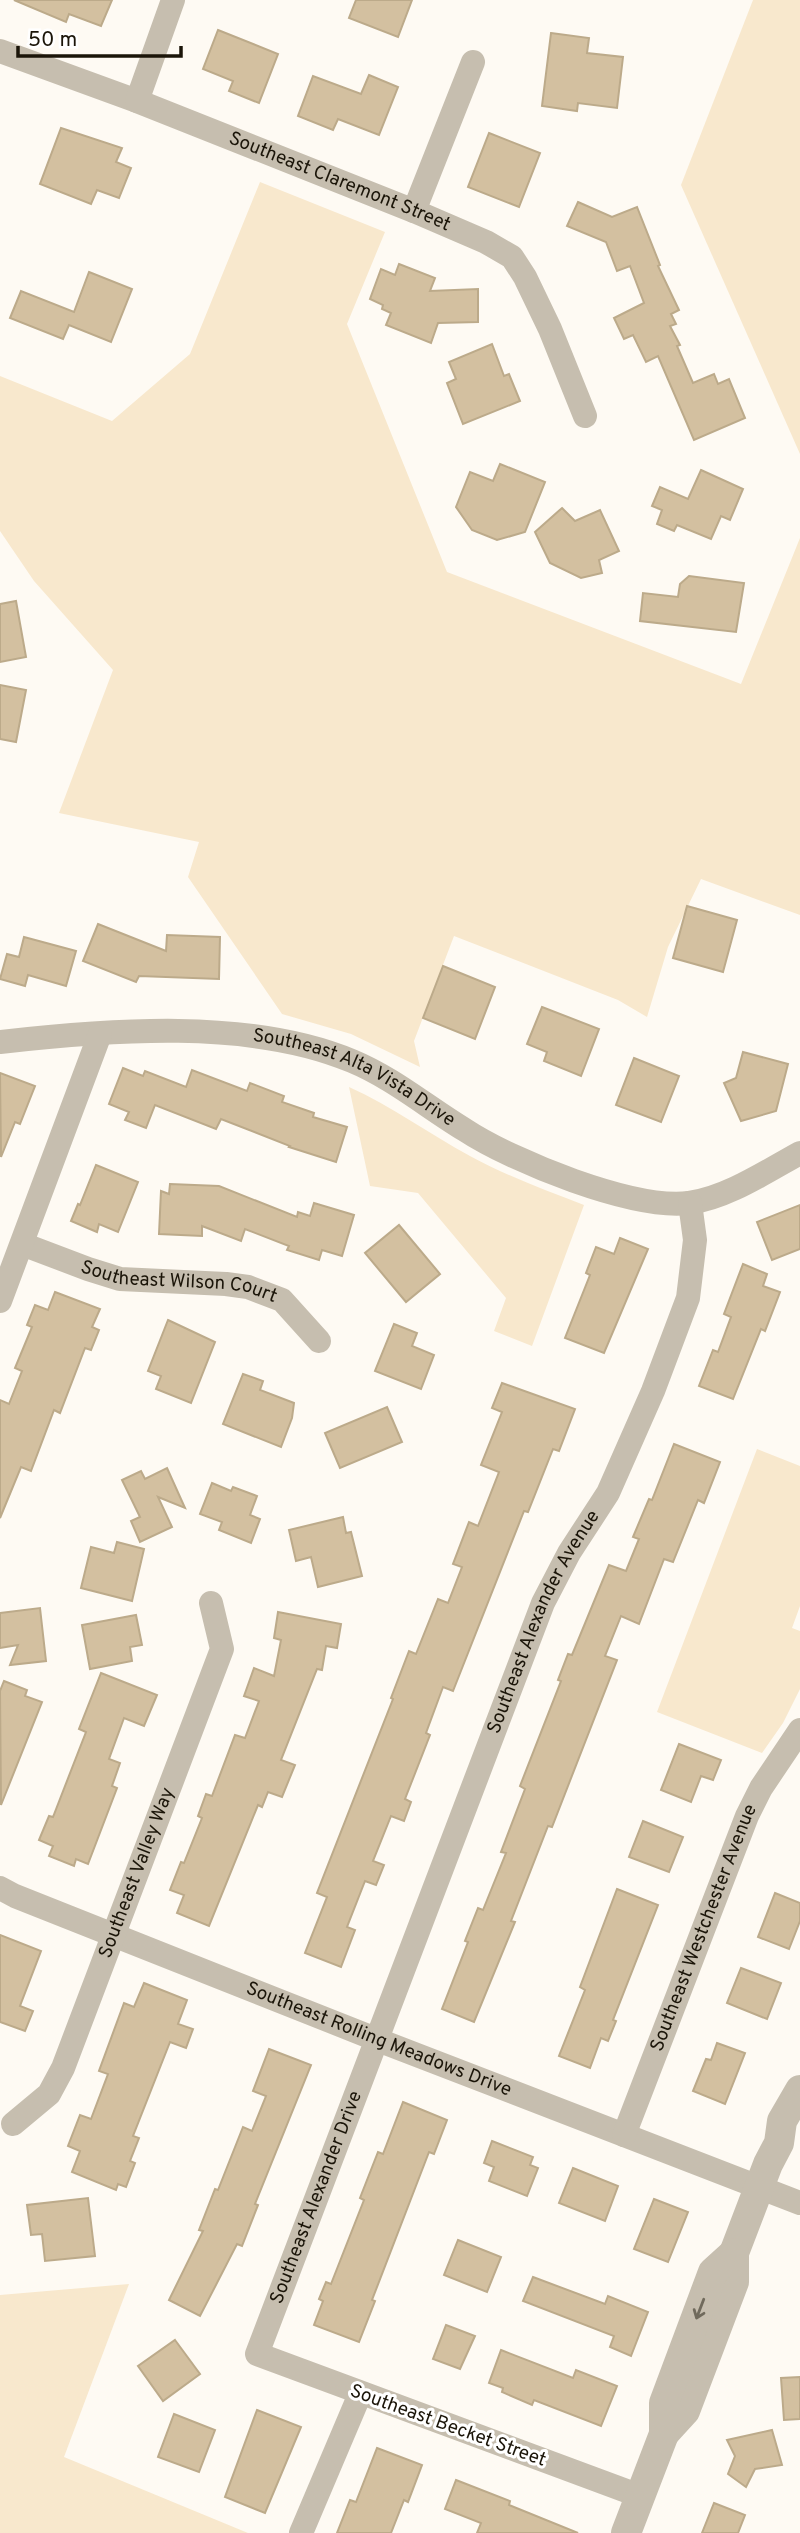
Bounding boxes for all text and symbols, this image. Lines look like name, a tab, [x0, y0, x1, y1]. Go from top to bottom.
scale bar	[18, 14, 180, 58]
text: 50 m	[28, 27, 77, 54]
street label: Southeast Claremont Street	[225, 127, 454, 237]
street label: Southeast Alta Vista Drive	[251, 1024, 460, 1133]
street label: Southeast Wilson Court	[77, 1255, 280, 1309]
street label: Southeast Alexander Avenue	[482, 1506, 605, 1737]
street label: Southeast Valley Way	[94, 1784, 180, 1962]
street label: Southeast Westchester Avenue	[645, 1800, 763, 2055]
street label: Southeast Rolling Meadows Drive	[242, 1977, 515, 2102]
street label: Southeast Alexander Drive	[265, 2088, 368, 2307]
one-way arrow	[692, 2298, 705, 2320]
street label: Southeast Becket Street	[347, 2379, 549, 2473]

